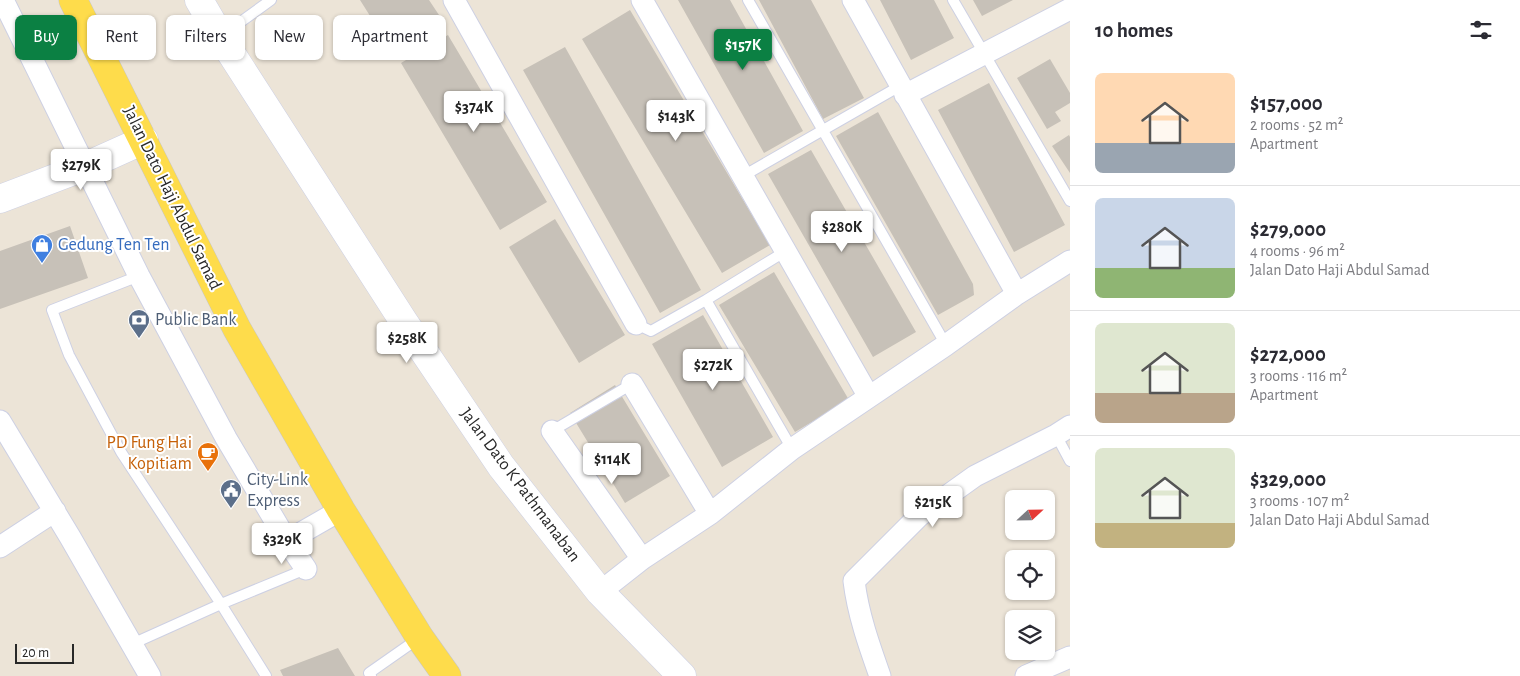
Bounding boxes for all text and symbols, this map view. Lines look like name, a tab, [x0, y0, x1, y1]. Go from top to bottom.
chip: Buy	[15, 15, 77, 60]
chip: Rent	[87, 15, 156, 60]
chip: Filters	[166, 15, 245, 60]
chip: New	[255, 15, 323, 60]
chip: Apartment	[333, 15, 446, 60]
icon: filters	[1467, 16, 1495, 44]
text: 10 homes	[1095, 20, 1173, 41]
pin: $157K	[708, 28, 778, 71]
text: $157K	[725, 37, 761, 53]
pin: $374K	[439, 90, 509, 133]
icon: home	[1135, 93, 1195, 153]
text: $157,000	[1250, 93, 1323, 114]
text: $374K	[455, 99, 493, 115]
pin: $143K	[641, 100, 711, 142]
street label: Jalan Dato Haji Abdul Samad	[120, 103, 224, 293]
text: $143K	[657, 108, 695, 124]
text: 2 rooms · 52 m²	[1250, 117, 1343, 133]
text: Apartment	[1250, 136, 1318, 152]
pin: $279K	[46, 148, 116, 191]
text: $279K	[62, 157, 100, 173]
pin: $280K	[807, 210, 877, 253]
icon: home	[1135, 218, 1195, 278]
text: $280K	[822, 219, 862, 235]
text: $279,000	[1250, 219, 1326, 240]
shop icon: Gedung Ten Ten	[30, 233, 54, 264]
place label: Gedung Ten Ten	[58, 236, 170, 254]
text: 4 rooms · 96 m²	[1250, 243, 1345, 259]
text: Jalan Dato Haji Abdul Samad	[1250, 262, 1429, 278]
bank icon: Public Bank	[127, 308, 151, 339]
place label: Public Bank	[155, 311, 237, 329]
pin: $258K	[372, 322, 442, 364]
text: $258K	[388, 330, 426, 346]
icon: home	[1135, 343, 1195, 403]
text: $272,000	[1250, 344, 1326, 365]
pin: $272K	[678, 348, 748, 391]
text: $272K	[694, 357, 732, 373]
text: 3 rooms · 116 m²	[1250, 368, 1347, 384]
text: Apartment	[1250, 387, 1318, 403]
street label: Jalan Dato K Pathmanaban	[456, 405, 584, 565]
place label: PD Fung Hai Kopitiam	[106, 434, 192, 473]
cafe icon: PD Fung Hai Kopitiam	[196, 441, 220, 472]
pin: $114K	[577, 442, 647, 485]
text: $114K	[594, 451, 630, 467]
icon: home	[1135, 468, 1195, 528]
text: $329,000	[1250, 469, 1326, 490]
place label: City-Link Express	[247, 471, 309, 510]
public building icon: City-Link Express	[219, 478, 243, 509]
pin: $215K	[898, 486, 968, 528]
north arrow	[1005, 490, 1055, 540]
map controls	[1005, 490, 1055, 660]
text: 3 rooms · 107 m²	[1250, 493, 1349, 509]
text: $215K	[915, 494, 951, 510]
text: Jalan Dato Haji Abdul Samad	[1250, 512, 1429, 528]
pin: $329K	[247, 522, 317, 565]
text: $329K	[263, 531, 301, 547]
button: locate	[1005, 550, 1055, 600]
button: layers	[1005, 610, 1055, 660]
scale bar	[15, 641, 74, 664]
text: 20 m	[22, 646, 49, 660]

